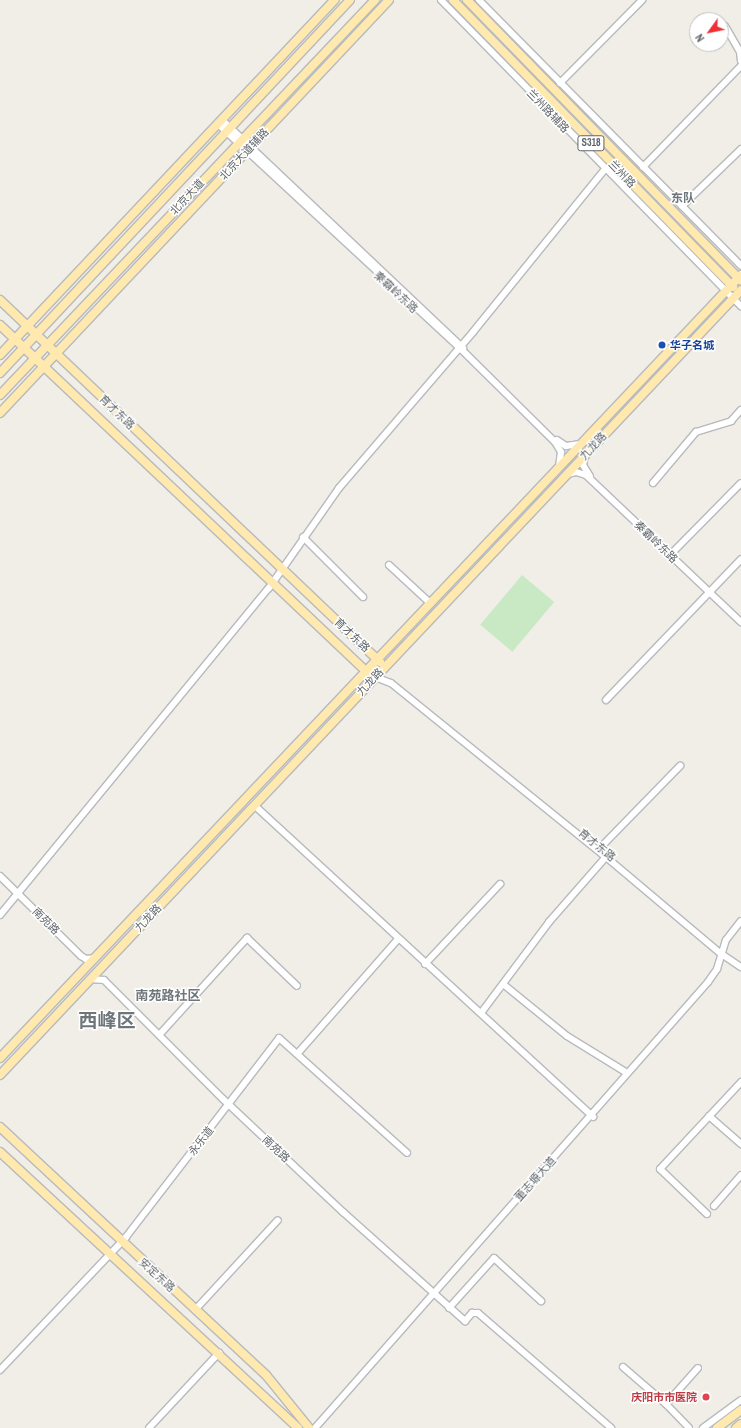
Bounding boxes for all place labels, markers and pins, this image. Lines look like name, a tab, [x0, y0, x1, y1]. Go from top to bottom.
place label: 华子名城	[670, 338, 714, 352]
marker: 华子名城	[657, 340, 667, 350]
place label: 庆阳市市医院	[631, 1390, 697, 1404]
marker: 庆阳市市医院	[700, 1391, 712, 1403]

